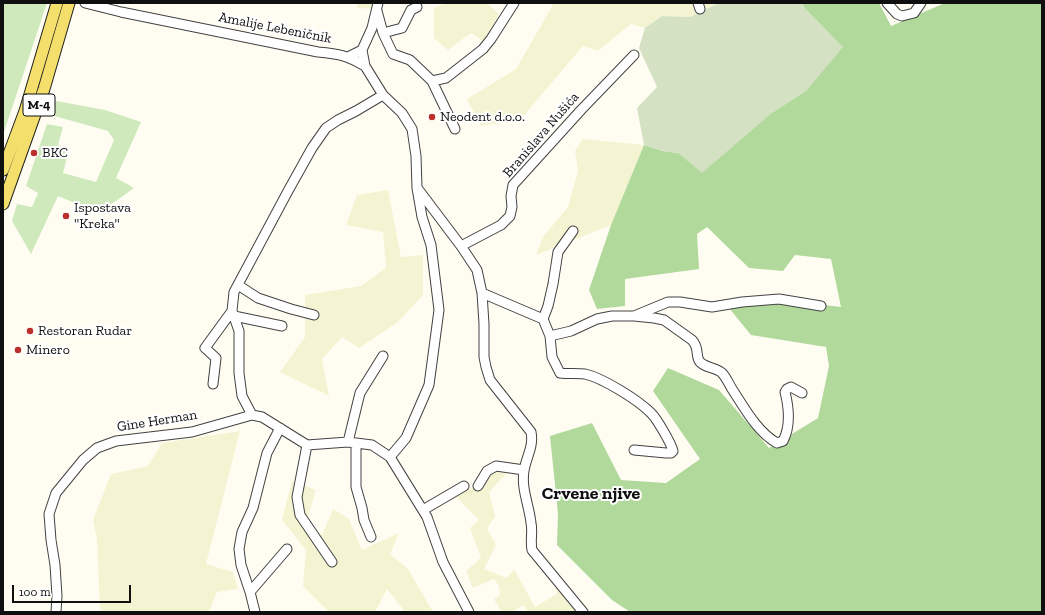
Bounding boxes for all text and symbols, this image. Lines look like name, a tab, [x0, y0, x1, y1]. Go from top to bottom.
street label: Amalije Lebeničnik	[217, 9, 333, 47]
street label: Branislava Nušića	[499, 89, 583, 181]
road number: M-4	[23, 94, 55, 116]
place label: Neodent d.o.o.	[440, 109, 525, 125]
marker: Neodent d.o.o.	[427, 112, 437, 122]
place label: BKC	[42, 145, 68, 161]
marker: BKC	[29, 148, 39, 158]
place label: Ispostava "Kreka"	[74, 200, 131, 232]
marker: Ispostava "Kreka"	[61, 211, 71, 221]
place label: Restoran Rudar	[38, 323, 132, 339]
marker: Restoran Rudar	[25, 326, 35, 336]
place label: Minero	[26, 342, 70, 358]
marker: Minero	[13, 345, 23, 355]
street label: Gine Herman	[116, 406, 198, 436]
district label: Crvene njive	[542, 483, 640, 505]
scale bar	[14, 577, 133, 603]
text: 100 m	[19, 585, 51, 599]

